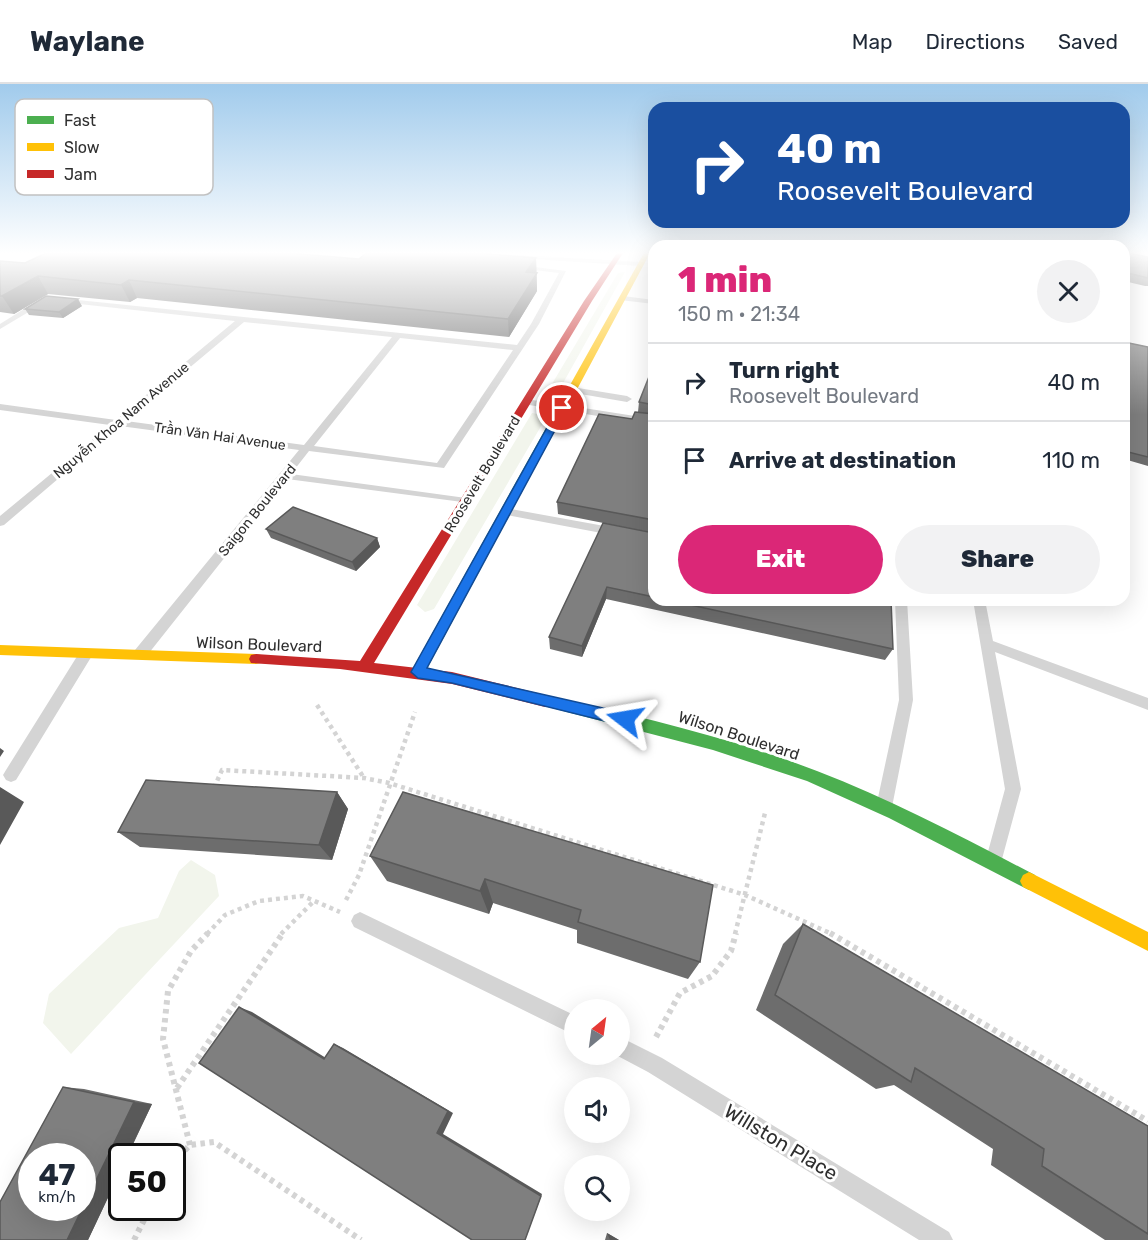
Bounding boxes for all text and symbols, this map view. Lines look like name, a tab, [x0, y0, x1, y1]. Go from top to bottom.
text: Waylane	[30, 25, 145, 58]
text: Map	[852, 29, 893, 54]
text: Directions	[926, 29, 1025, 54]
text: Saved	[1058, 29, 1118, 54]
legend	[15, 99, 213, 195]
text: Fast	[64, 111, 96, 130]
text: 40 m	[777, 124, 882, 174]
icon: right	[678, 126, 756, 204]
text: Slow	[64, 138, 100, 157]
text: Jam	[64, 165, 97, 184]
text: Roosevelt Boulevard	[777, 175, 1034, 207]
text: 1 min	[678, 258, 772, 301]
button: close	[1037, 260, 1100, 323]
text: 150 m · 21:34	[678, 302, 800, 326]
text: Turn right	[729, 357, 839, 384]
street label: Nguyễn Khoa Nam Avenue	[49, 358, 193, 482]
icon: right	[678, 366, 711, 399]
text: 40 m	[1047, 369, 1100, 396]
pin	[536, 382, 587, 433]
text: Roosevelt Boulevard	[729, 384, 919, 408]
icon: arrive	[545, 391, 578, 424]
street label: Roosevelt Boulevard	[441, 413, 524, 536]
street label: Trần Văn Hai Avenue	[153, 418, 287, 454]
icon: arrive	[678, 444, 711, 477]
text: Arrive at destination	[729, 447, 956, 474]
text: 110 m	[1042, 447, 1100, 474]
street label: Saigon Boulevard	[215, 461, 300, 560]
button: Exit	[678, 525, 883, 594]
button: Share	[895, 525, 1100, 594]
street label: Wilson Boulevard	[195, 633, 322, 656]
position arrow	[593, 687, 657, 751]
street label: Wilson Boulevard	[676, 707, 802, 764]
north arrow	[564, 999, 630, 1065]
map controls	[564, 999, 630, 1221]
button: sound	[564, 1077, 630, 1143]
street label: Willston Place	[720, 1099, 842, 1185]
speed limit sign: 50	[108, 1143, 186, 1221]
button: search	[564, 1155, 630, 1221]
text: 47	[39, 1157, 75, 1193]
text: km/h	[38, 1188, 76, 1206]

